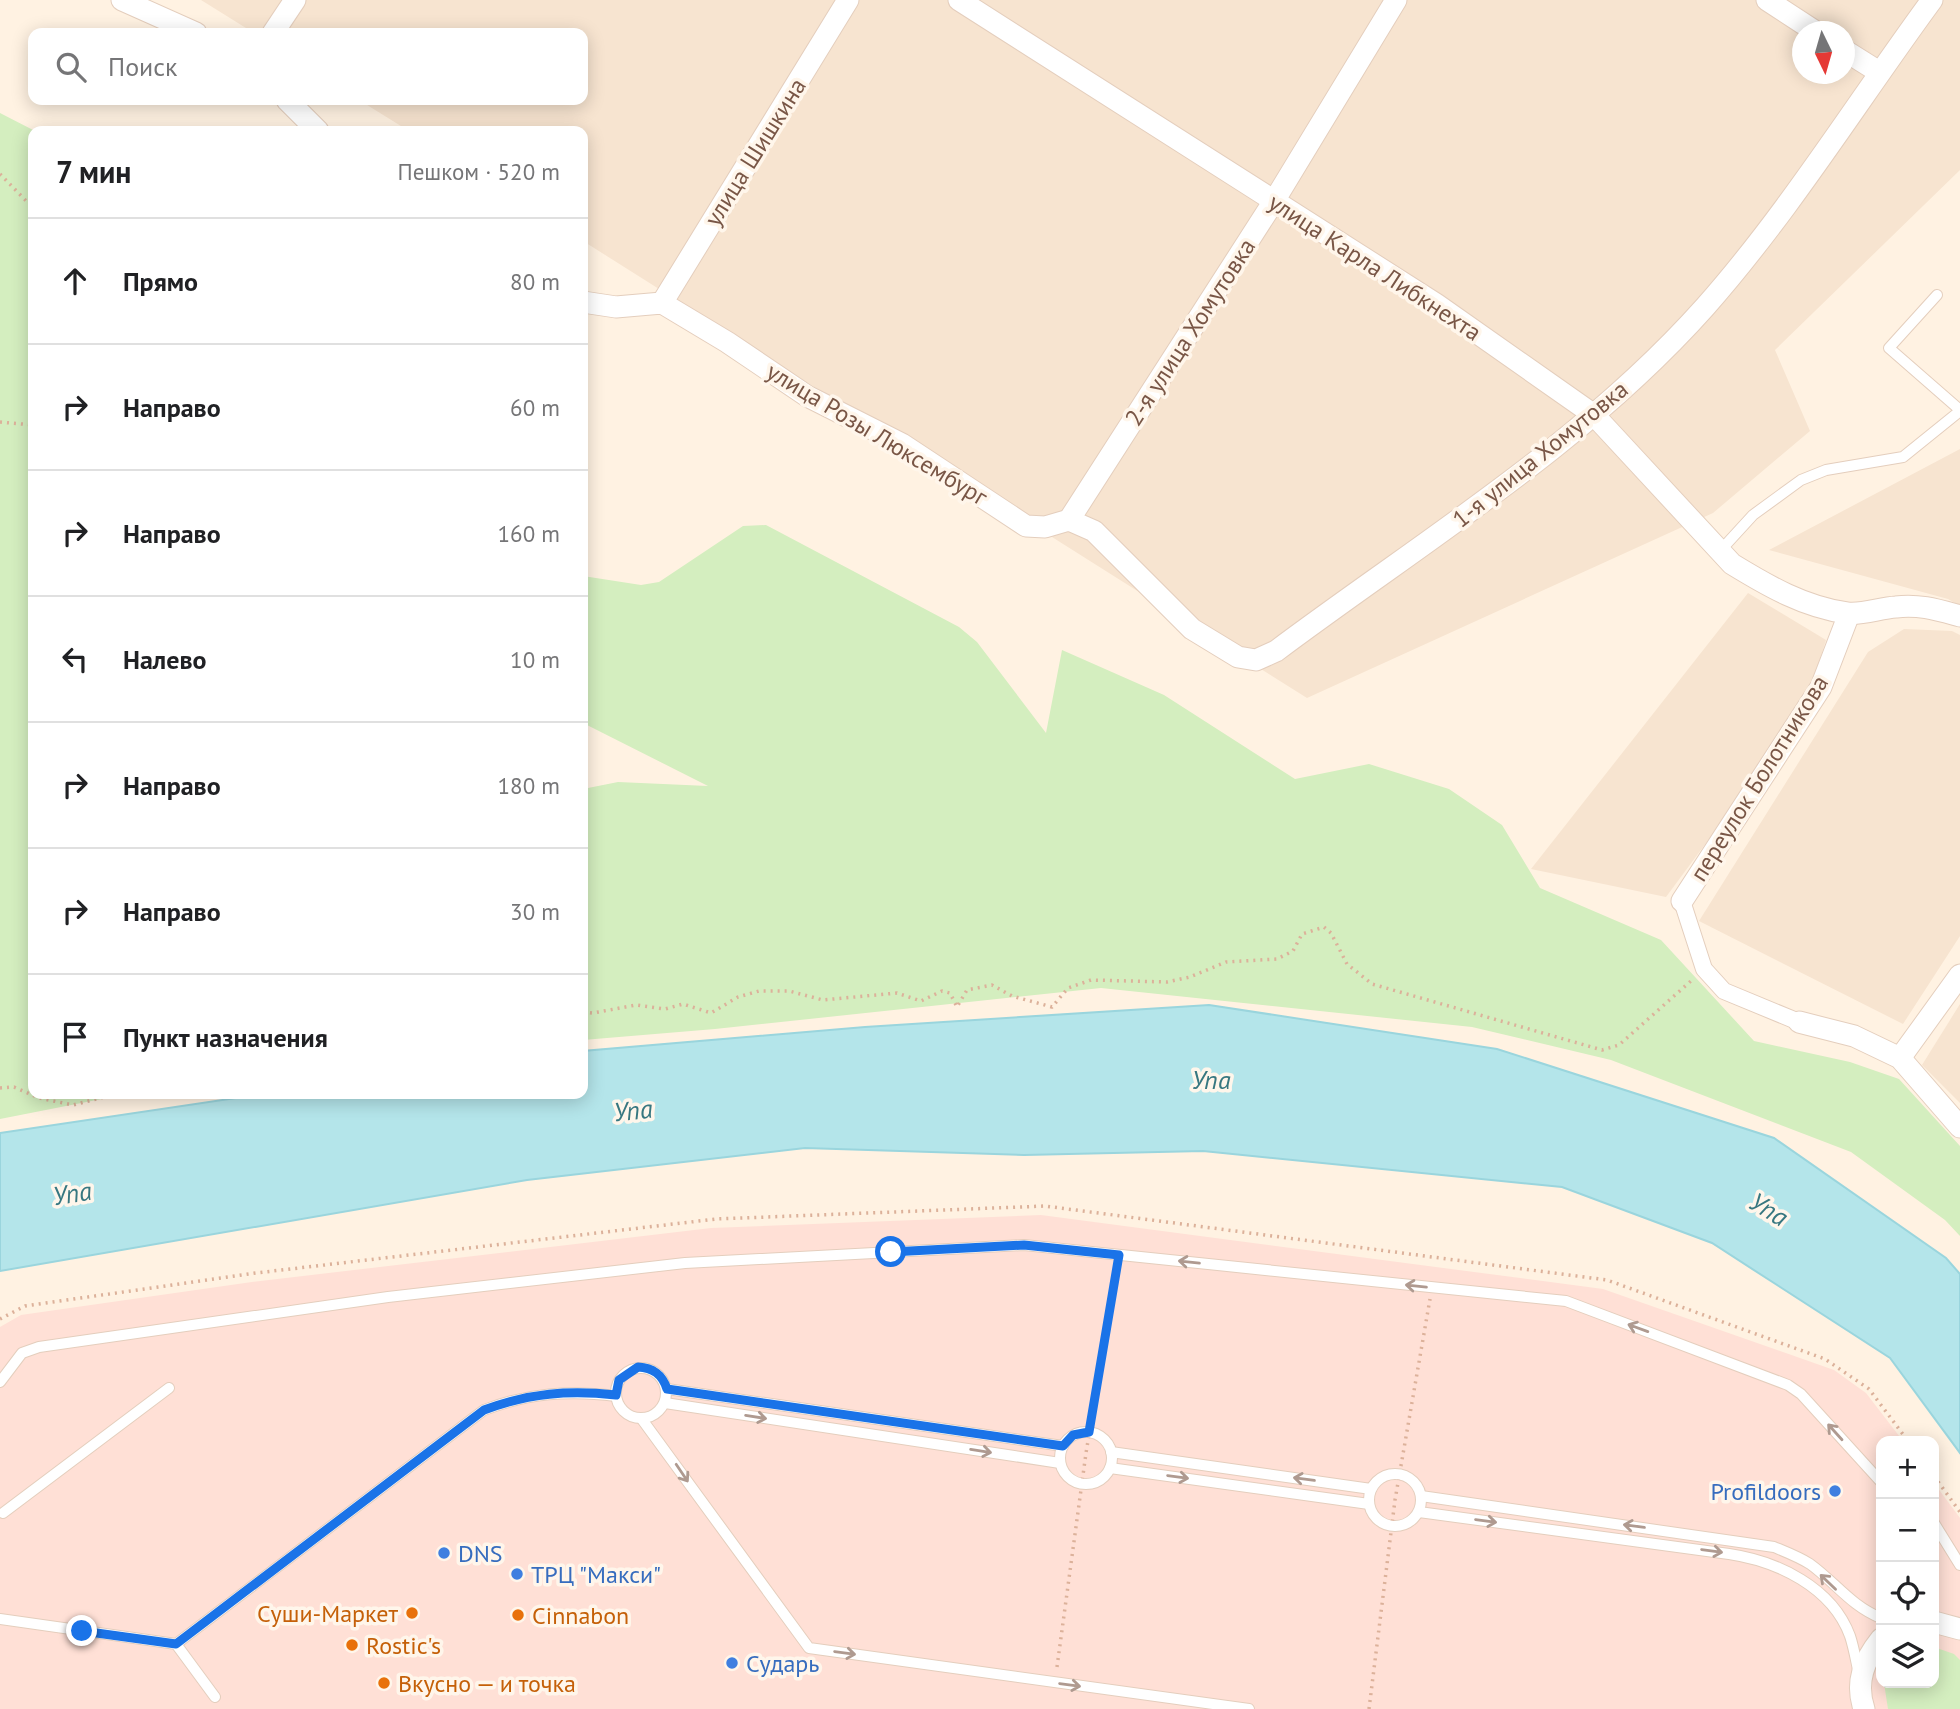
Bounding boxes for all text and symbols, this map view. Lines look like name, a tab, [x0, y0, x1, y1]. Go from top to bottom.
north arrow	[1792, 21, 1855, 84]
search box	[28, 28, 588, 105]
icon: search	[52, 48, 90, 86]
text: Поиск	[108, 50, 177, 83]
street label: улица Шишкина	[697, 72, 813, 232]
text: 7 мин	[56, 152, 131, 191]
text: Пешком · 520 m	[397, 157, 560, 186]
street label: улица Карла Либкнехта	[1263, 186, 1487, 348]
street label: 2-я улица Хомутовка	[1118, 233, 1262, 431]
icon: ahead	[56, 262, 94, 300]
text: Прямо	[123, 265, 198, 298]
text: 80 m	[510, 267, 560, 296]
street label: улица Розы Люксембург	[761, 356, 993, 512]
street label: 1-я улица Хомутовка	[1446, 374, 1634, 534]
icon: right	[56, 388, 94, 426]
text: Направо	[123, 391, 221, 424]
text: 60 m	[510, 393, 560, 422]
icon: right	[56, 514, 94, 552]
text: Направо	[123, 517, 221, 550]
text: 160 m	[498, 519, 560, 548]
icon: left	[56, 640, 94, 678]
text: Налево	[123, 643, 207, 676]
text: 10 m	[510, 645, 560, 674]
street label: переулок Болотникова	[1683, 669, 1835, 887]
icon: right	[56, 766, 94, 804]
text: Направо	[123, 769, 221, 802]
text: 180 m	[498, 771, 560, 800]
icon: right	[56, 892, 94, 930]
text: Направо	[123, 895, 221, 928]
text: 30 m	[510, 897, 560, 926]
icon: arrive	[56, 1018, 94, 1056]
text: Пункт назначения	[123, 1021, 328, 1054]
water label: Упа	[1191, 1063, 1231, 1096]
water label: Упа	[612, 1092, 655, 1128]
water label: Упа	[50, 1174, 94, 1212]
water label: Упа	[1744, 1185, 1795, 1233]
route start	[875, 1236, 906, 1267]
one-way arrow	[1179, 1256, 1201, 1269]
one-way arrow	[1405, 1279, 1428, 1292]
one-way arrow	[1627, 1321, 1649, 1333]
one-way arrow	[744, 1411, 767, 1424]
one-way arrow	[1827, 1423, 1843, 1441]
map controls	[1876, 1436, 1939, 1688]
button: +	[1876, 1436, 1939, 1499]
one-way arrow	[969, 1445, 992, 1458]
one-way arrow	[675, 1463, 689, 1482]
one-way arrow	[1166, 1471, 1188, 1484]
one-way arrow	[1293, 1472, 1316, 1485]
place label: Profildoors	[1711, 1476, 1821, 1507]
marker: Profildoors	[1827, 1483, 1843, 1499]
button: −	[1876, 1499, 1939, 1562]
one-way arrow	[1475, 1514, 1497, 1527]
one-way arrow	[1623, 1519, 1646, 1532]
place label: DNS	[458, 1538, 503, 1569]
marker: DNS	[436, 1545, 452, 1561]
one-way arrow	[1700, 1545, 1723, 1558]
place label: ТРЦ "Макси"	[531, 1559, 661, 1590]
button: locate	[1876, 1562, 1939, 1625]
marker: ТРЦ "Макси"	[509, 1566, 525, 1582]
one-way arrow	[1820, 1573, 1837, 1590]
place label: Суши-Маркет	[257, 1598, 398, 1629]
place label: Cinnabon	[532, 1600, 629, 1631]
marker: Суши-Маркет	[404, 1605, 420, 1621]
marker: Cinnabon	[510, 1607, 526, 1623]
route end	[66, 1615, 97, 1646]
button: layers	[1876, 1625, 1939, 1688]
place label: Rostic's	[366, 1630, 441, 1661]
marker: Rostic's	[344, 1637, 360, 1653]
one-way arrow	[833, 1647, 855, 1660]
place label: Сударь	[746, 1648, 819, 1679]
marker: Сударь	[724, 1655, 740, 1671]
place label: Вкусно — и точка	[398, 1668, 576, 1699]
marker: Вкусно — и точка	[376, 1675, 392, 1691]
one-way arrow	[1058, 1679, 1081, 1692]

